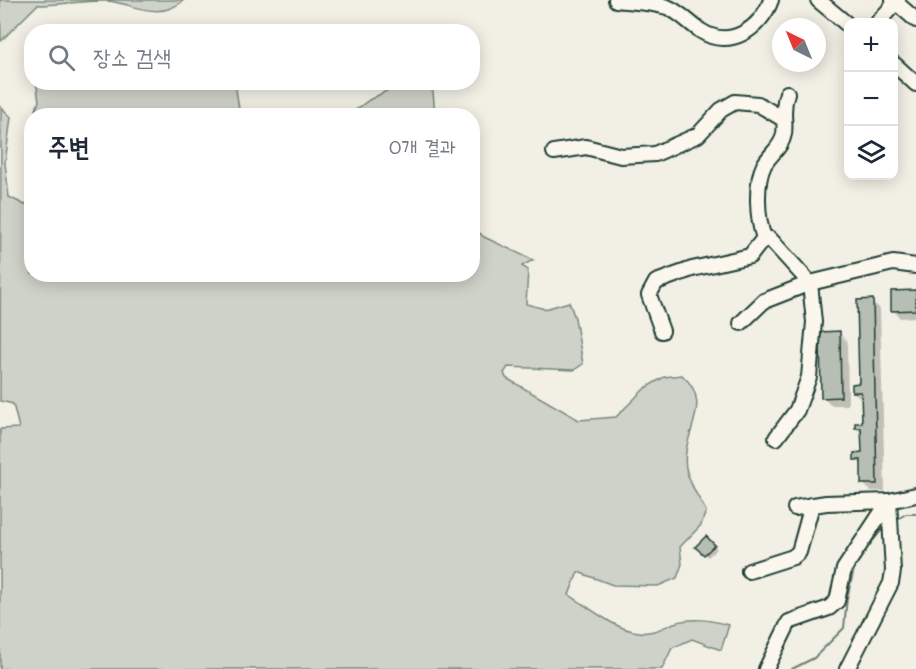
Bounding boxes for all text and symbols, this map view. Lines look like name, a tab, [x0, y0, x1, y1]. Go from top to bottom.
north arrow	[772, 18, 826, 72]
map controls	[844, 18, 898, 180]
button: +	[844, 18, 898, 72]
search box	[24, 24, 480, 90]
icon: search	[45, 41, 78, 74]
text: 장소 검색	[93, 42, 171, 71]
button: −	[844, 72, 898, 126]
button: layers	[844, 126, 898, 180]
text: 주변	[48, 129, 90, 163]
text: 0개 결과	[389, 133, 456, 159]

